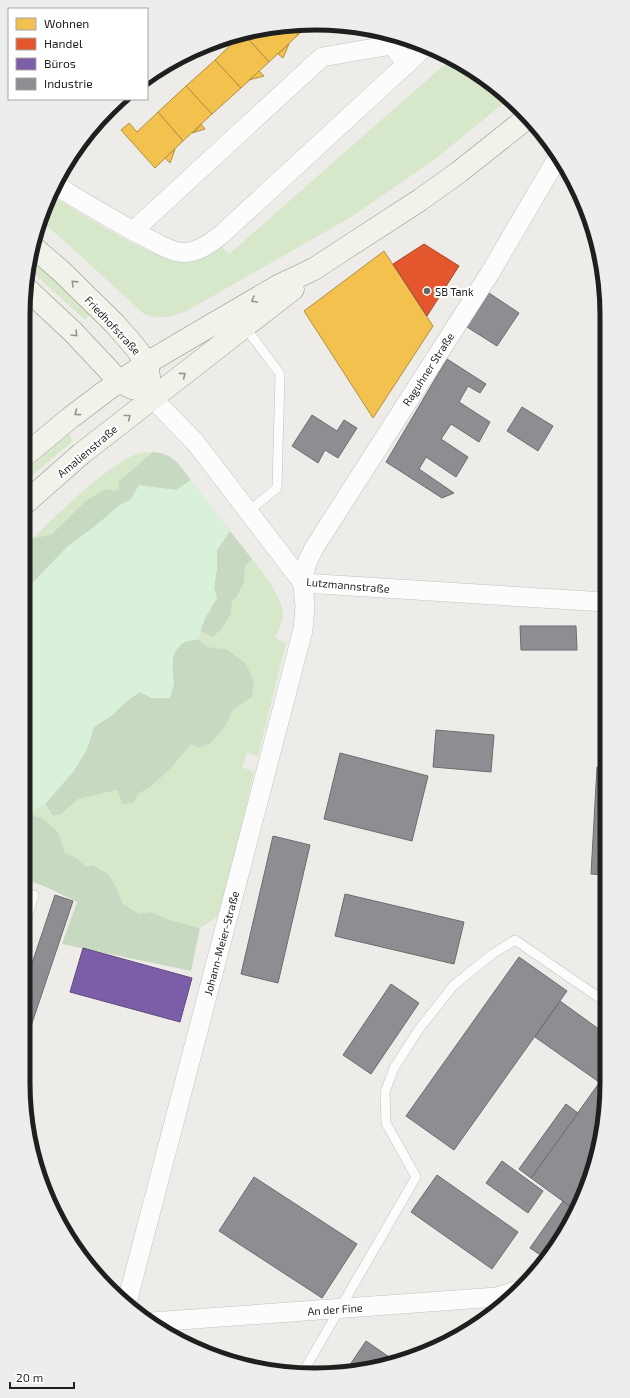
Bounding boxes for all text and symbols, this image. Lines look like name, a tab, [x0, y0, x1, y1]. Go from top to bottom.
legend	[8, 8, 148, 100]
text: Wohnen	[44, 16, 89, 30]
text: Handel	[44, 36, 83, 50]
text: Büros	[44, 56, 76, 70]
text: Industrie	[44, 76, 93, 90]
one-way arrow	[71, 280, 79, 288]
place label: SB Tank	[435, 285, 474, 298]
marker: SB Tank	[422, 286, 432, 296]
street label: Friedhofstraße	[83, 293, 144, 357]
one-way arrow	[251, 295, 258, 302]
one-way arrow	[70, 329, 78, 337]
street label: Raguhner Straße	[399, 330, 457, 408]
one-way arrow	[179, 373, 186, 380]
one-way arrow	[74, 408, 81, 416]
one-way arrow	[123, 415, 130, 422]
street label: Amalienstraße	[54, 422, 120, 480]
street label: Lutzmannstraße	[306, 575, 390, 595]
street label: Johann-Meier-Straße	[201, 889, 241, 996]
street label: An der Fine	[307, 1301, 363, 1317]
scale bar	[10, 1364, 74, 1390]
text: 20 m	[16, 1370, 43, 1384]

